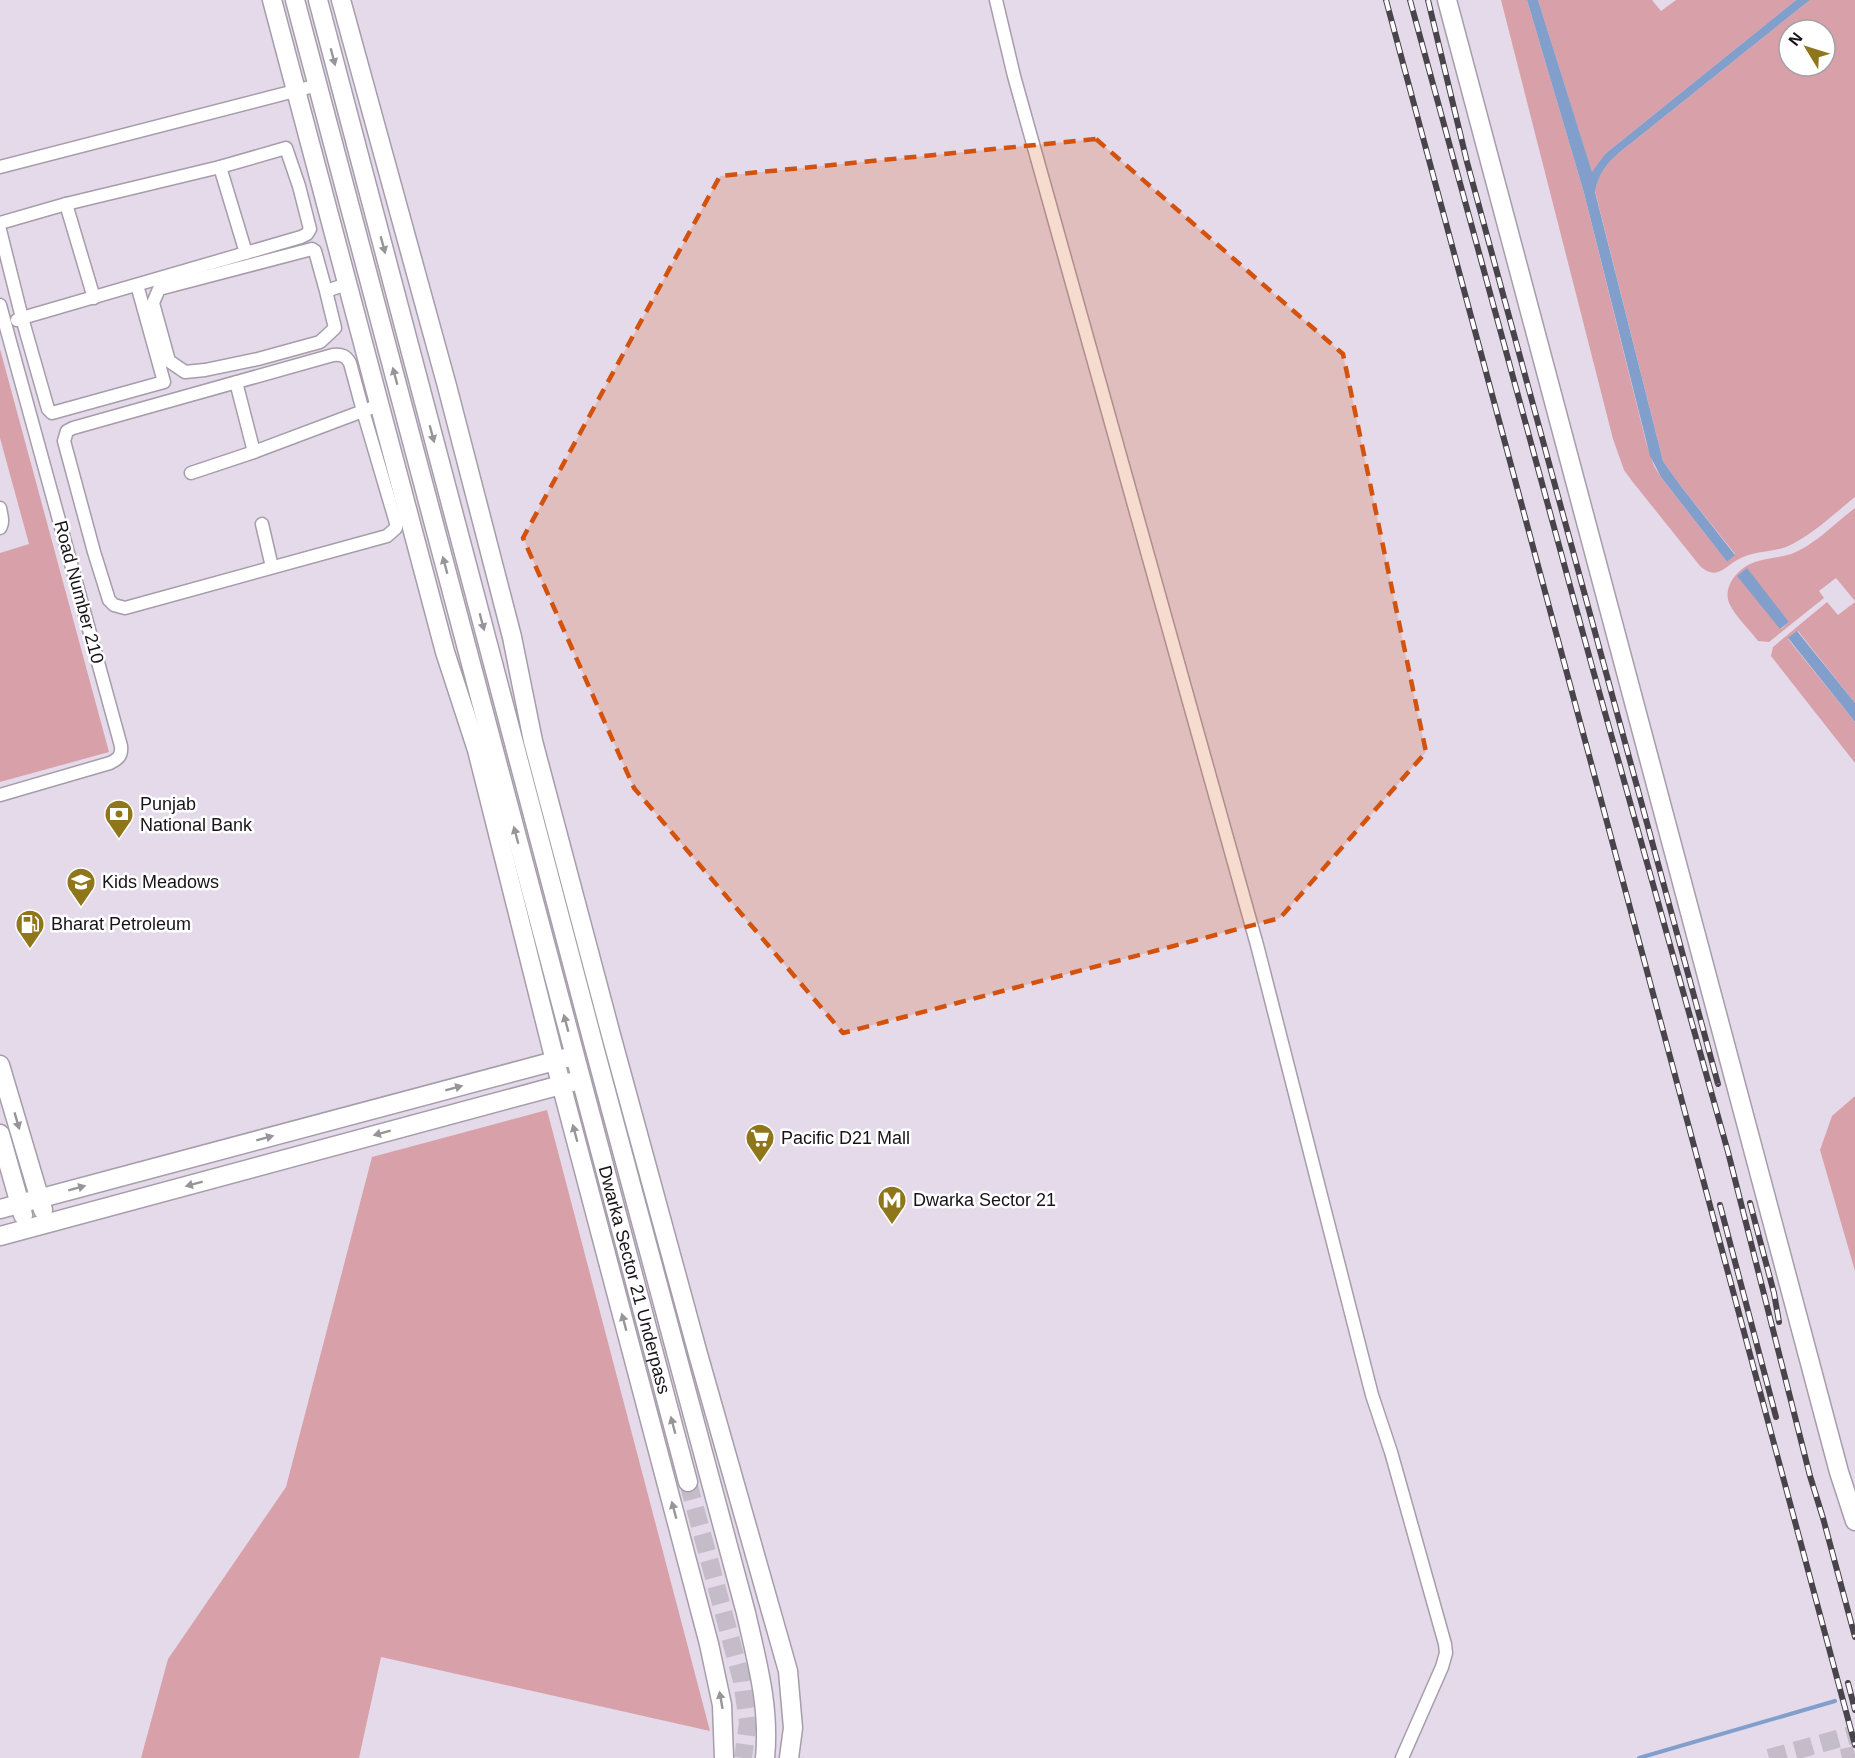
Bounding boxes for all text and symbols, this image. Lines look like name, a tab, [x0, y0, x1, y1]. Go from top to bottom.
north arrow	[1777, 18, 1837, 78]
text: N	[1785, 29, 1806, 49]
one-way arrow	[328, 47, 338, 66]
one-way arrow	[378, 236, 388, 254]
one-way arrow	[389, 367, 399, 386]
one-way arrow	[428, 424, 438, 443]
street label: Road Number 210	[50, 518, 108, 666]
one-way arrow	[439, 556, 449, 574]
one-way arrow	[478, 613, 488, 631]
place label: Punjab National Bank	[140, 794, 253, 835]
bank icon: Punjab National Bank	[103, 798, 135, 840]
one-way arrow	[511, 825, 521, 844]
school or university icon: Kids Meadows	[65, 866, 97, 908]
place label: Kids Meadows	[102, 872, 219, 892]
fuel station icon: Bharat Petroleum	[14, 908, 46, 950]
place label: Bharat Petroleum	[51, 914, 191, 934]
one-way arrow	[561, 1014, 571, 1032]
one-way arrow	[444, 1082, 463, 1092]
one-way arrow	[13, 1112, 22, 1130]
supermarket icon: Pacific D21 Mall	[744, 1122, 776, 1164]
one-way arrow	[570, 1124, 579, 1142]
place label: Pacific D21 Mall	[781, 1128, 910, 1148]
one-way arrow	[373, 1129, 391, 1138]
one-way arrow	[256, 1133, 274, 1142]
street label: Dwarka Sector 21 Underpass	[595, 1164, 674, 1396]
one-way arrow	[185, 1180, 203, 1189]
one-way arrow	[68, 1183, 86, 1193]
metro station icon: Dwarka Sector 21	[876, 1184, 908, 1226]
place label: Dwarka Sector 21	[913, 1190, 1056, 1210]
one-way arrow	[619, 1313, 629, 1331]
one-way arrow	[668, 1416, 677, 1434]
one-way arrow	[669, 1501, 678, 1519]
one-way arrow	[716, 1690, 725, 1709]

